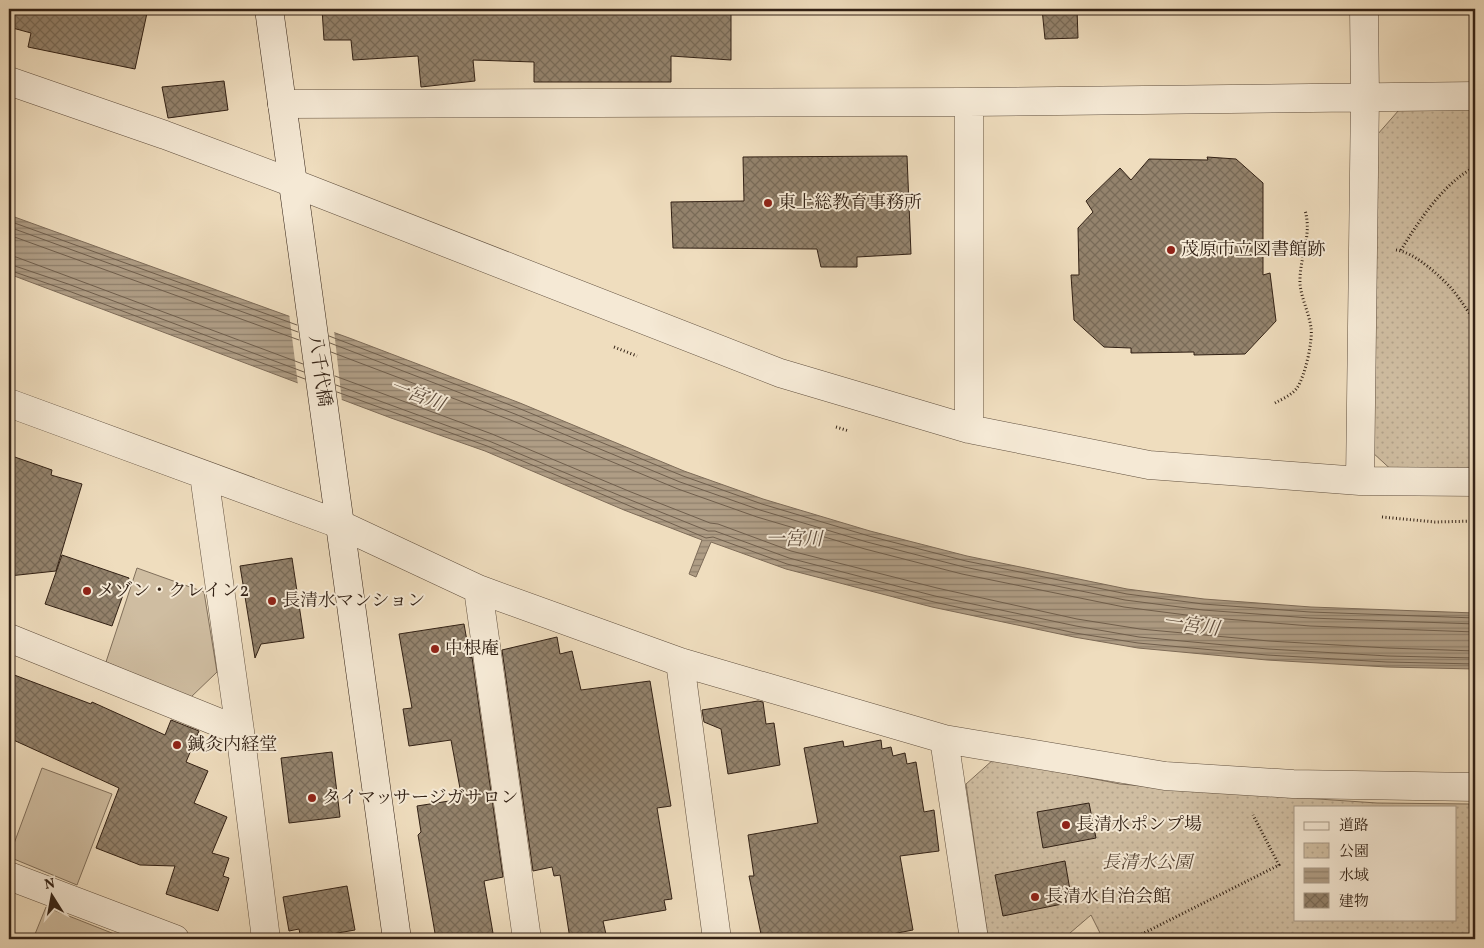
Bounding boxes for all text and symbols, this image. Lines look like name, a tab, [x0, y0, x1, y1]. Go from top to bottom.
place label: 東上総教育事務所	[778, 191, 922, 216]
marker: 東上総教育事務所	[762, 197, 774, 209]
place label: 茂原市立図書館跡	[1181, 238, 1325, 263]
marker: 茂原市立図書館跡	[1165, 244, 1177, 256]
street label: 八千代橋	[302, 334, 336, 408]
water label: 一宮川	[386, 374, 450, 419]
water label: 一宮川	[765, 527, 824, 553]
place label: メゾン・クレイン2	[97, 579, 249, 604]
marker: メゾン・クレイン2	[81, 585, 93, 597]
place label: 長清水マンション	[282, 589, 425, 614]
marker: 長清水マンション	[266, 595, 278, 607]
water label: 一宮川	[1161, 609, 1223, 643]
place label: 中根庵	[445, 637, 499, 662]
marker: 中根庵	[429, 643, 441, 655]
place label: 鍼灸内経堂	[187, 733, 277, 758]
marker: 鍼灸内経堂	[171, 739, 183, 751]
place label: タイマッサージガサロン	[322, 786, 519, 811]
marker: タイマッサージガサロン	[306, 792, 318, 804]
legend	[1294, 806, 1456, 920]
place label: 長清水ポンプ場	[1076, 813, 1202, 838]
text: 道路	[1339, 816, 1369, 837]
marker: 長清水ポンプ場	[1060, 819, 1072, 831]
text: 公園	[1339, 842, 1369, 863]
park label: 長清水公園	[1102, 851, 1195, 876]
text: 水域	[1339, 866, 1369, 887]
north arrow	[28, 870, 78, 920]
text: N	[43, 874, 57, 895]
place label: 長清水自治会館	[1045, 885, 1171, 910]
marker: 長清水自治会館	[1029, 891, 1041, 903]
text: 建物	[1339, 892, 1369, 913]

